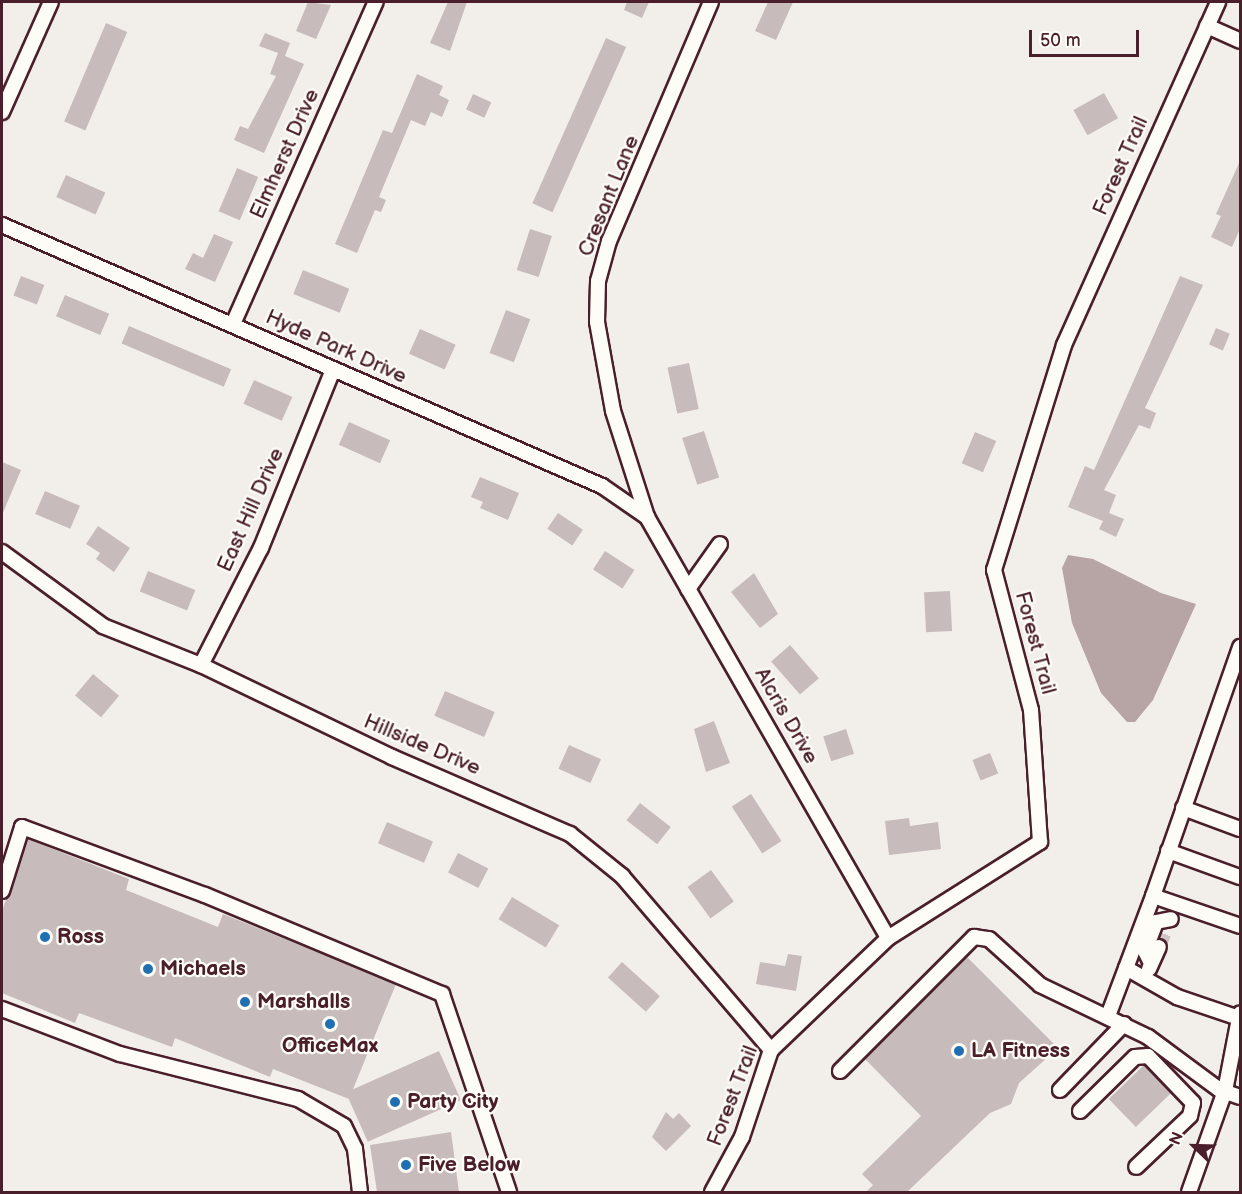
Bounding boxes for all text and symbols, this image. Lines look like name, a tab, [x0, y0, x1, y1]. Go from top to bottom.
scale bar	[1032, 18, 1142, 56]
text: 50 m	[1040, 30, 1081, 51]
street label: Elmherst Drive	[245, 85, 325, 223]
street label: Forest Trail	[1088, 112, 1154, 220]
street label: Cresant Lane	[573, 132, 645, 260]
street label: Hyde Park Drive	[262, 305, 410, 389]
street label: East Hill Drive	[212, 444, 290, 576]
street label: Forest Trail	[1009, 588, 1061, 698]
street label: Alcris Drive	[748, 664, 824, 768]
street label: Hillside Drive	[360, 709, 484, 781]
place label: Ross	[57, 924, 104, 950]
marker: Ross	[38, 930, 52, 944]
place label: Michaels	[160, 956, 246, 982]
marker: Michaels	[141, 962, 155, 976]
place label: Marshalls	[257, 989, 350, 1015]
marker: Marshalls	[238, 995, 252, 1009]
marker: OfficeMax	[323, 1017, 337, 1031]
place label: OfficeMax	[282, 1033, 378, 1059]
place label: LA Fitness	[971, 1038, 1070, 1064]
street label: Forest Trail	[702, 1042, 764, 1150]
marker: LA Fitness	[952, 1044, 966, 1058]
place label: Party City	[407, 1089, 499, 1115]
marker: Party City	[388, 1095, 402, 1109]
north arrow	[1164, 1116, 1224, 1176]
text: N	[1166, 1130, 1188, 1148]
place label: Five Below	[418, 1152, 520, 1178]
marker: Five Below	[399, 1158, 413, 1172]

